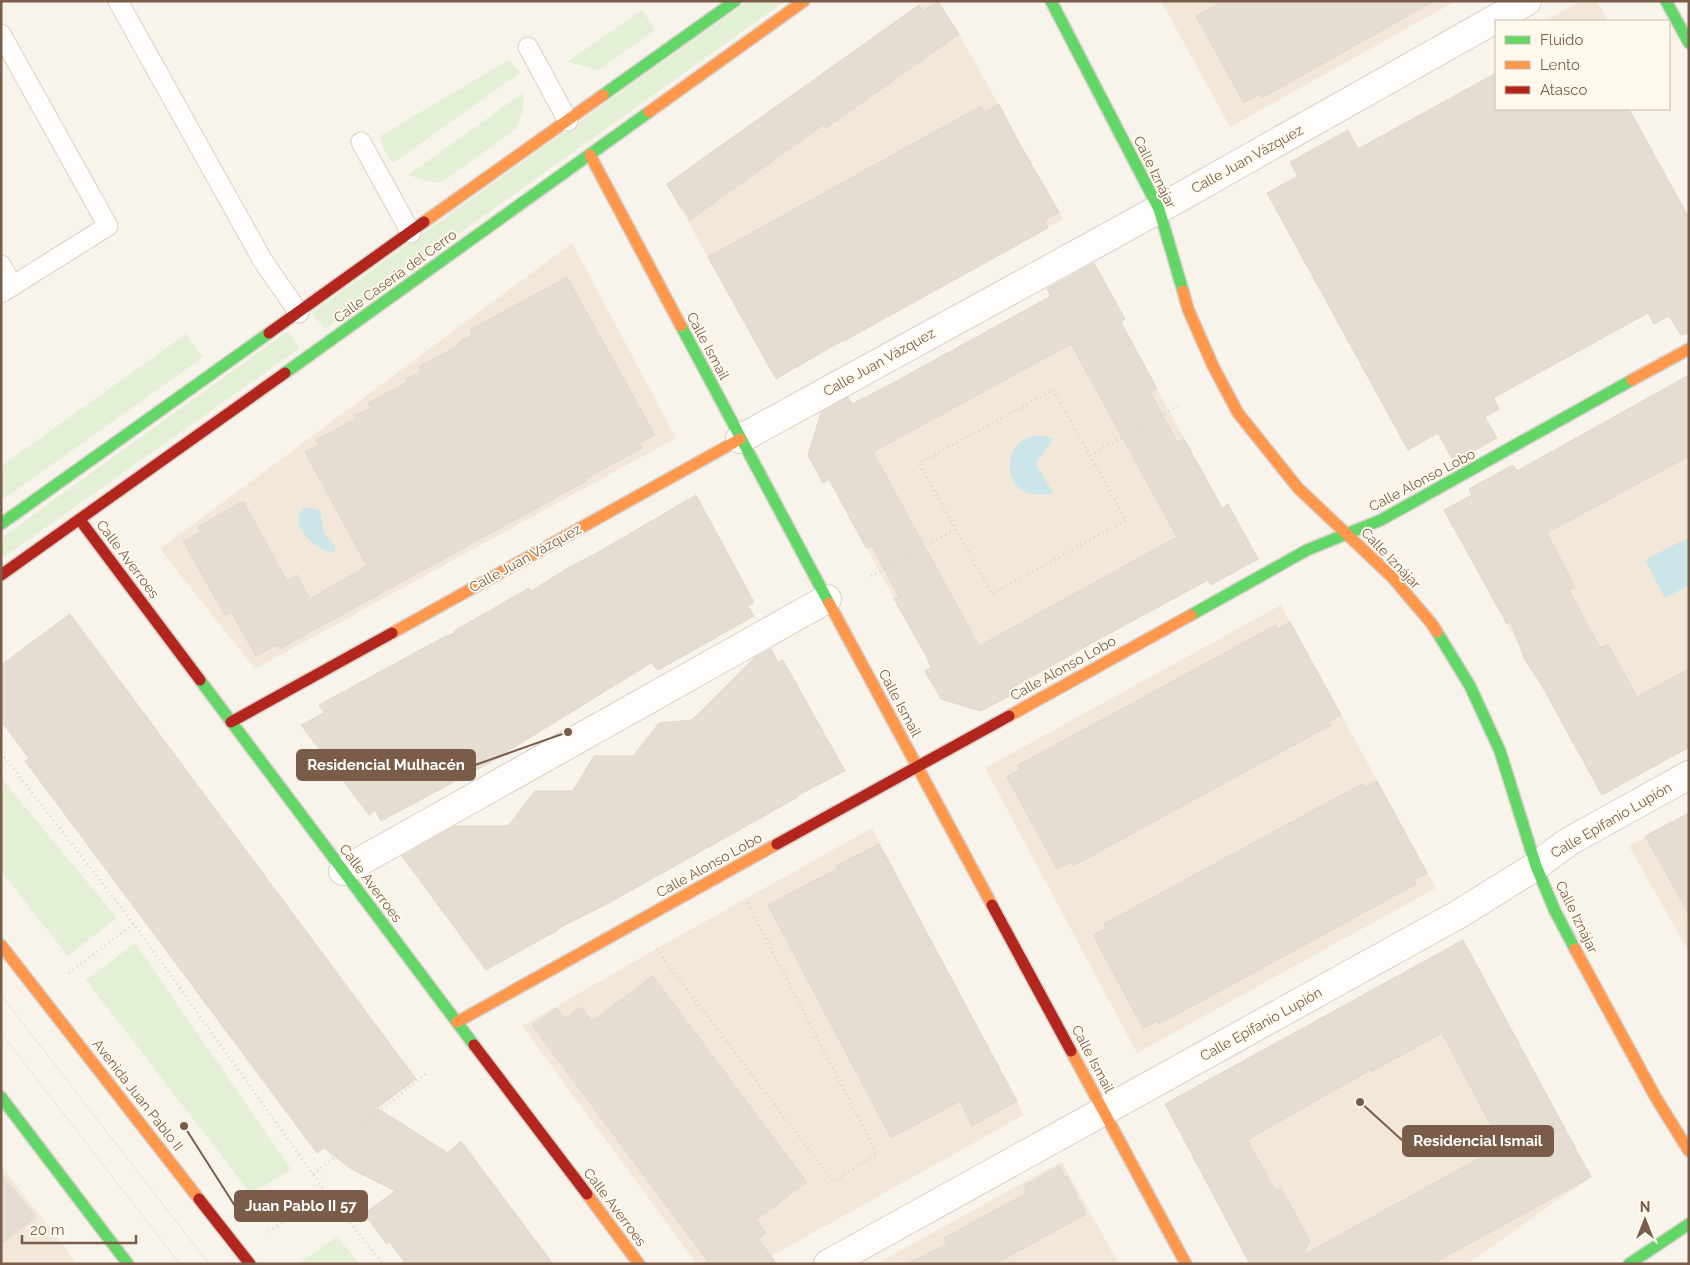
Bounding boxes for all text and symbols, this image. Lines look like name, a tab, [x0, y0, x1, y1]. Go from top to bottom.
legend	[1495, 20, 1670, 110]
text: Fluido	[1540, 31, 1583, 49]
text: Lento	[1540, 56, 1580, 74]
text: Atasco	[1540, 81, 1587, 99]
street label: Calle Juan Vázquez	[1188, 122, 1306, 196]
street label: Calle Iznájar	[1131, 133, 1179, 211]
street label: Calle Casería del Cerro	[331, 226, 459, 326]
street label: Calle Ismail	[684, 309, 733, 383]
street label: Calle Juan Vázquez	[820, 325, 938, 399]
street label: Calle Alonso Lobo	[1366, 445, 1478, 515]
street label: Calle Averroes	[93, 517, 163, 601]
street label: Calle Juan Vázquez	[466, 521, 584, 595]
street label: Calle Iznájar	[1358, 524, 1424, 592]
street label: Calle Alonso Lobo	[1008, 632, 1118, 704]
street label: Calle Ismail	[876, 666, 925, 740]
callout: Residencial Mulhacén	[297, 750, 475, 780]
text: Residencial Mulhacén	[307, 756, 465, 774]
street label: Calle Epifanio Lupión	[1548, 779, 1674, 861]
street label: Calle Alonso Lobo	[654, 829, 764, 901]
street label: Calle Averroes	[336, 841, 406, 925]
street label: Calle Iznájar	[1553, 878, 1601, 956]
street label: Calle Epifanio Lupión	[1197, 984, 1325, 1064]
street label: Calle Ismail	[1069, 1022, 1118, 1096]
street label: Avenida Juan Pablo II	[89, 1036, 187, 1154]
callout: Residencial Ismail	[1403, 1126, 1553, 1156]
text: Residencial Ismail	[1413, 1132, 1543, 1150]
street label: Calle Averroes	[580, 1165, 650, 1249]
callout: Juan Pablo II 57	[235, 1191, 367, 1221]
north arrow	[1620, 1195, 1670, 1245]
text: Juan Pablo II 57	[245, 1197, 357, 1215]
text: N	[1640, 1199, 1650, 1215]
scale bar	[22, 1212, 136, 1244]
text: 20 m	[30, 1221, 65, 1239]

